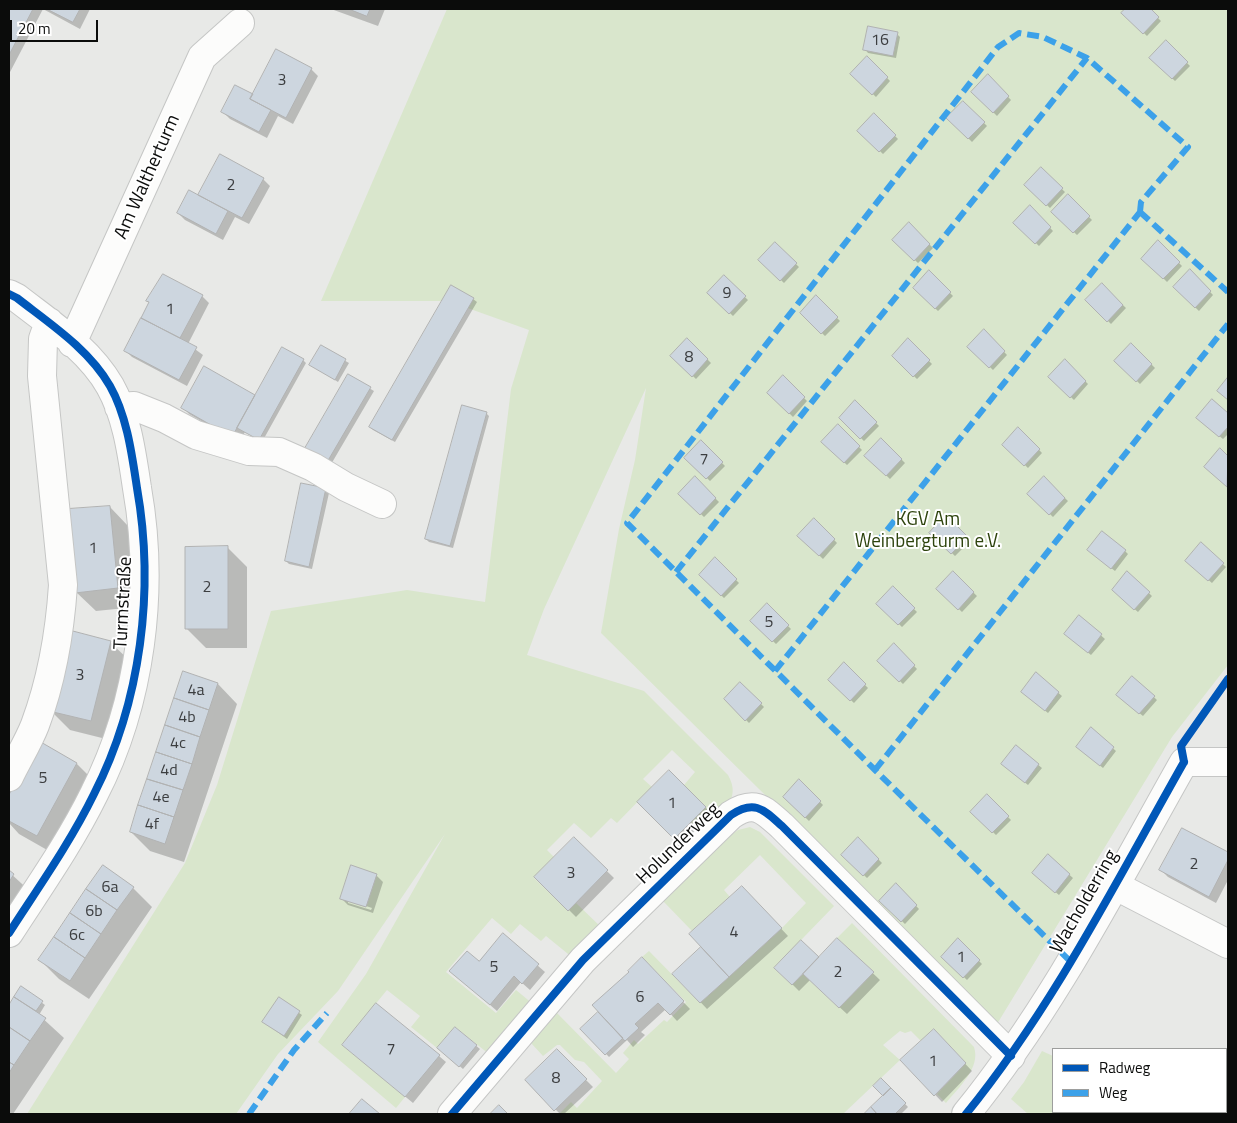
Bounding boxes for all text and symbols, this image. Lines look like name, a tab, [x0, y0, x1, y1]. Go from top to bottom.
scale bar	[12, 10, 100, 42]
text: 20 m	[18, 17, 51, 40]
house number: 16	[871, 31, 889, 51]
house number: 3	[278, 71, 286, 91]
street label: Am Waltherturm	[110, 111, 186, 243]
house number: 2	[227, 176, 235, 196]
house number: 9	[723, 284, 731, 304]
house number: 1	[166, 300, 174, 320]
house number: 8	[685, 348, 693, 368]
house number: 7	[700, 450, 708, 470]
park label: KGV Am Weinbergturm e.V.	[855, 509, 1001, 553]
house number: 1	[89, 539, 97, 559]
street label: Turmstraße	[110, 556, 138, 650]
house number: 2	[203, 578, 211, 598]
house number: 5	[765, 613, 773, 633]
house number: 3	[76, 666, 84, 686]
house number: 4a	[188, 681, 204, 701]
house number: 4b	[178, 708, 196, 728]
house number: 4c	[170, 734, 186, 754]
house number: 4d	[160, 761, 178, 781]
house number: 5	[39, 769, 47, 789]
house number: 4e	[152, 788, 170, 808]
house number: 1	[668, 794, 676, 814]
street label: Holunderweg	[632, 798, 726, 890]
house number: 4f	[145, 815, 159, 835]
street label: Wacholderring	[1046, 846, 1124, 958]
house number: 2	[1190, 855, 1198, 875]
house number: 3	[567, 864, 575, 884]
house number: 6a	[102, 878, 118, 898]
house number: 6b	[85, 902, 103, 922]
house number: 4	[730, 923, 738, 943]
house number: 6c	[69, 926, 85, 946]
house number: 1	[957, 948, 965, 968]
house number: 5	[490, 958, 498, 978]
house number: 2	[834, 963, 842, 983]
house number: 6	[636, 988, 644, 1008]
house number: 7	[387, 1040, 395, 1060]
legend	[1052, 1048, 1227, 1113]
house number: 1	[929, 1052, 937, 1072]
text: Radweg	[1099, 1056, 1150, 1079]
house number: 8	[552, 1069, 560, 1089]
text: Weg	[1099, 1081, 1127, 1104]

